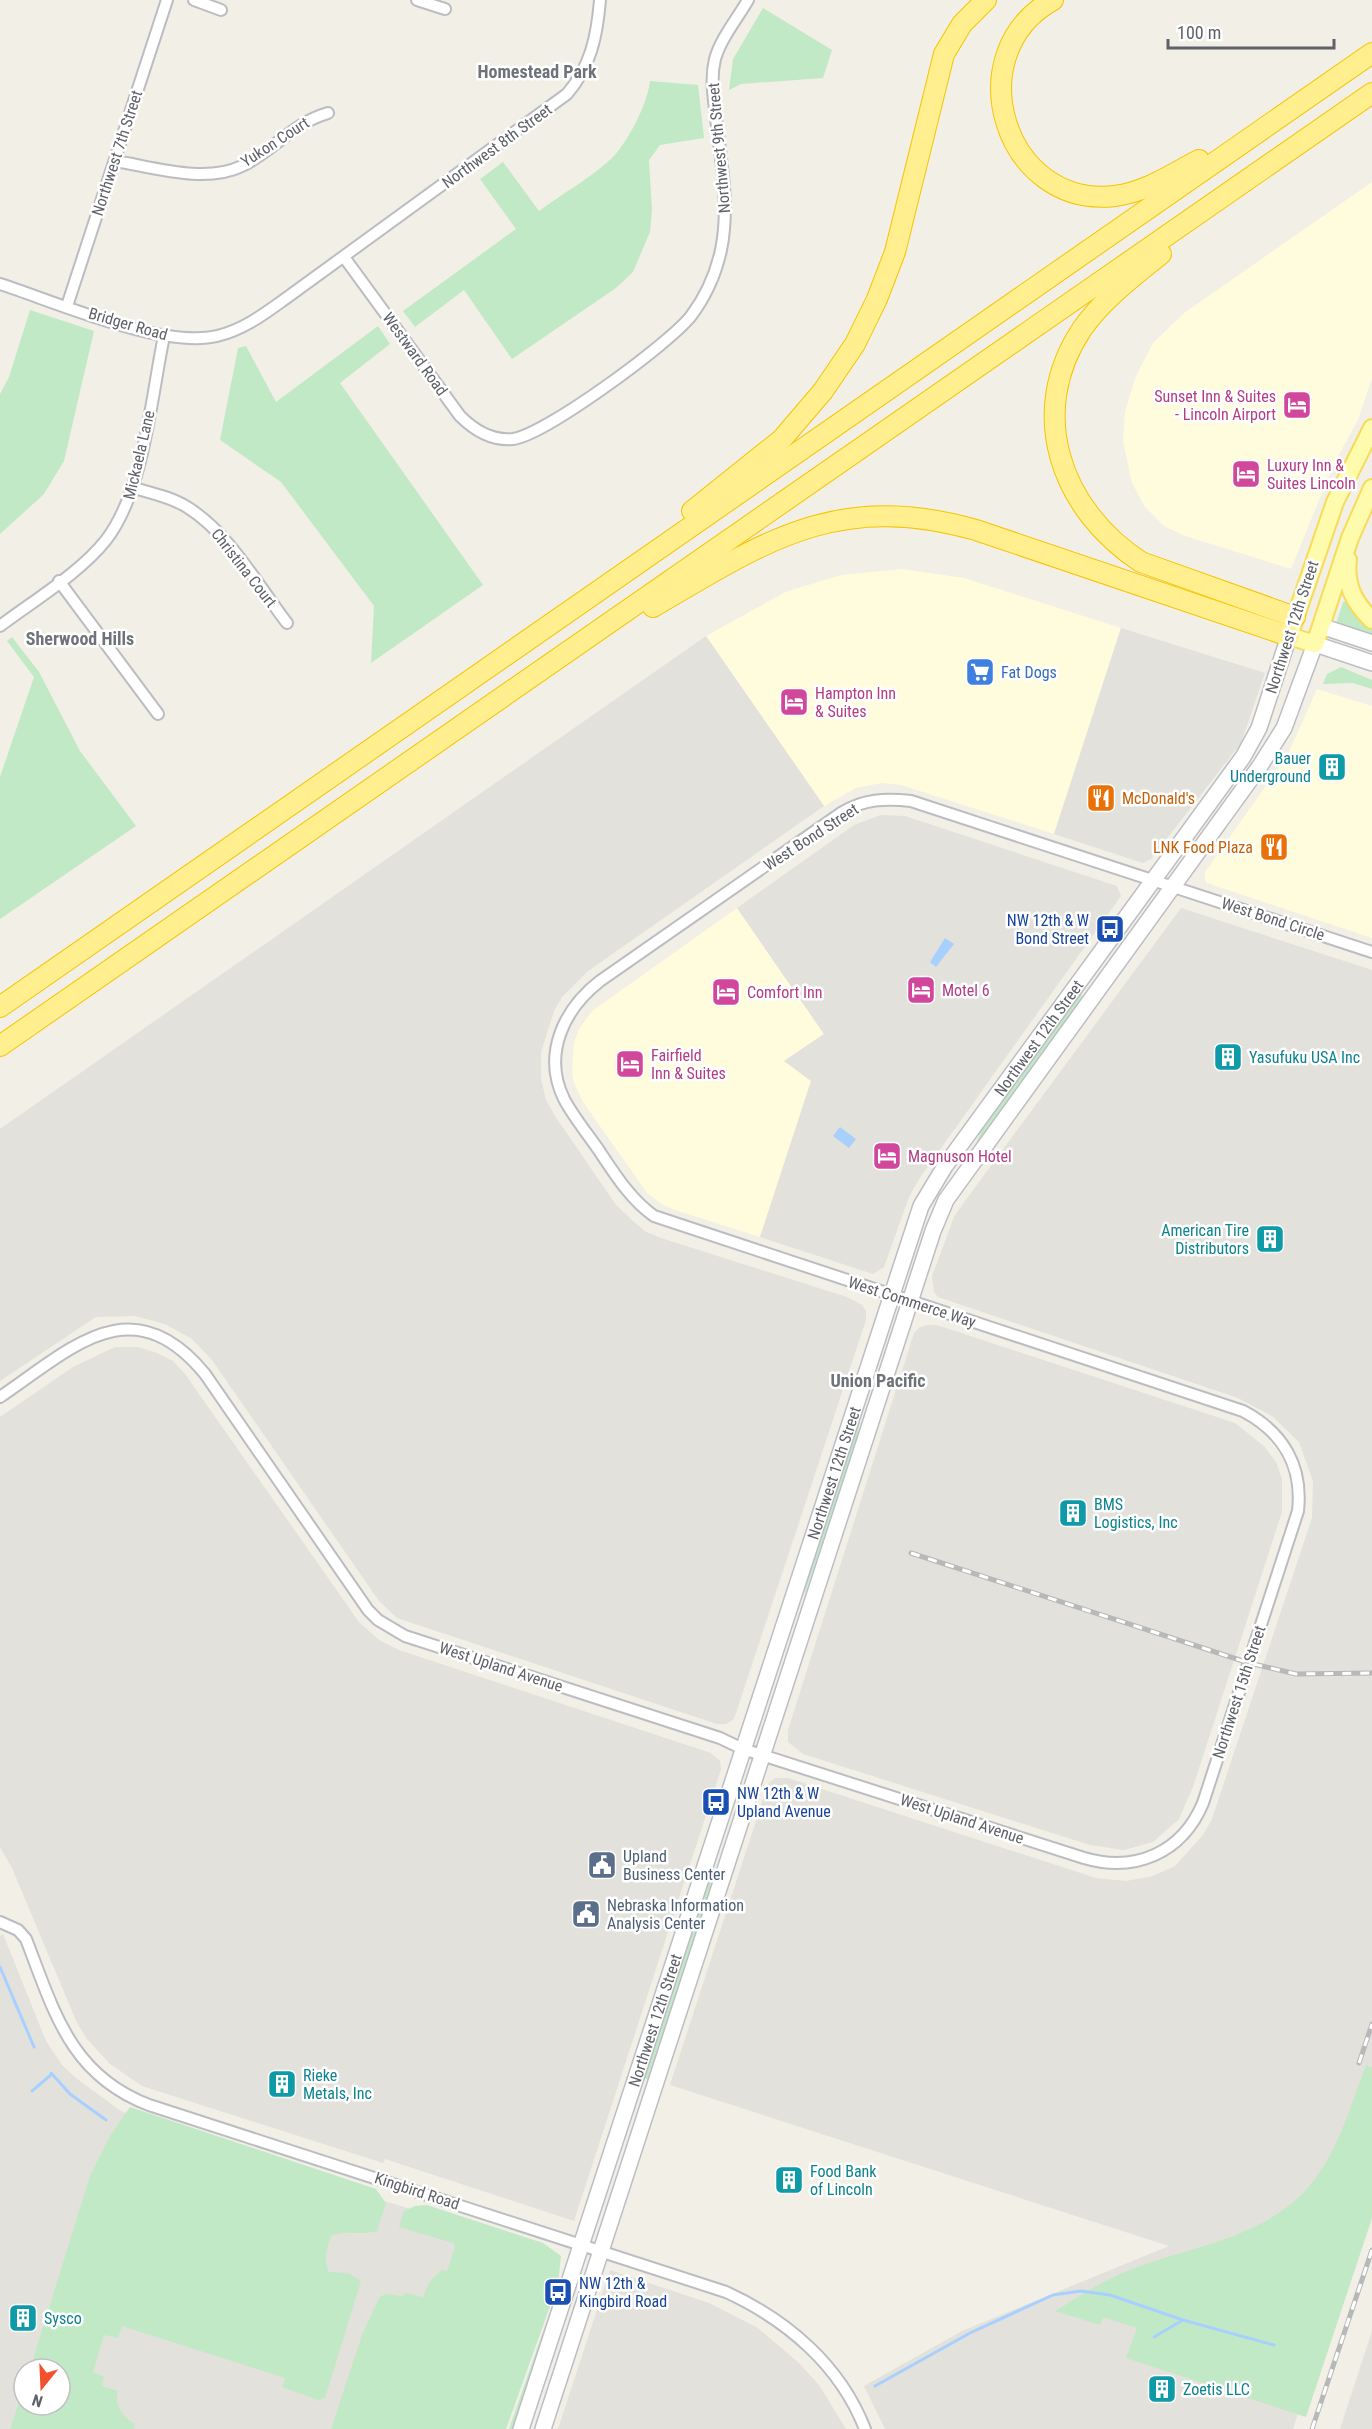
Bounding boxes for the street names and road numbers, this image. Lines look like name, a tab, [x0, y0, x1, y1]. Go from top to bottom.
street label: Northwest 9th Street	[704, 82, 734, 214]
street label: Northwest 7th Street	[88, 88, 146, 218]
street label: Northwest 8th Street	[439, 100, 556, 192]
street label: Yukon Court	[237, 113, 313, 171]
street label: Bridger Road	[86, 304, 170, 344]
street label: Westward Road	[379, 309, 451, 399]
street label: Mickaela Lane	[120, 408, 158, 502]
street label: Christina Court	[207, 525, 281, 611]
street label: Northwest 12th Street	[1262, 558, 1323, 696]
street label: West Bond Street	[760, 799, 862, 875]
street label: West Bond Circle	[1219, 893, 1327, 945]
street label: Northwest 12th Street	[990, 976, 1087, 1099]
street label: West Commerce Way	[846, 1272, 979, 1332]
street label: Northwest 12th Street	[803, 1404, 864, 1542]
street label: Northwest 15th Street	[1209, 1623, 1270, 1761]
street label: West Upland Avenue	[437, 1638, 565, 1696]
street label: West Upland Avenue	[898, 1790, 1026, 1848]
street label: Northwest 12th Street	[624, 1951, 685, 2089]
street label: Kingbird Road	[372, 2168, 462, 2214]

